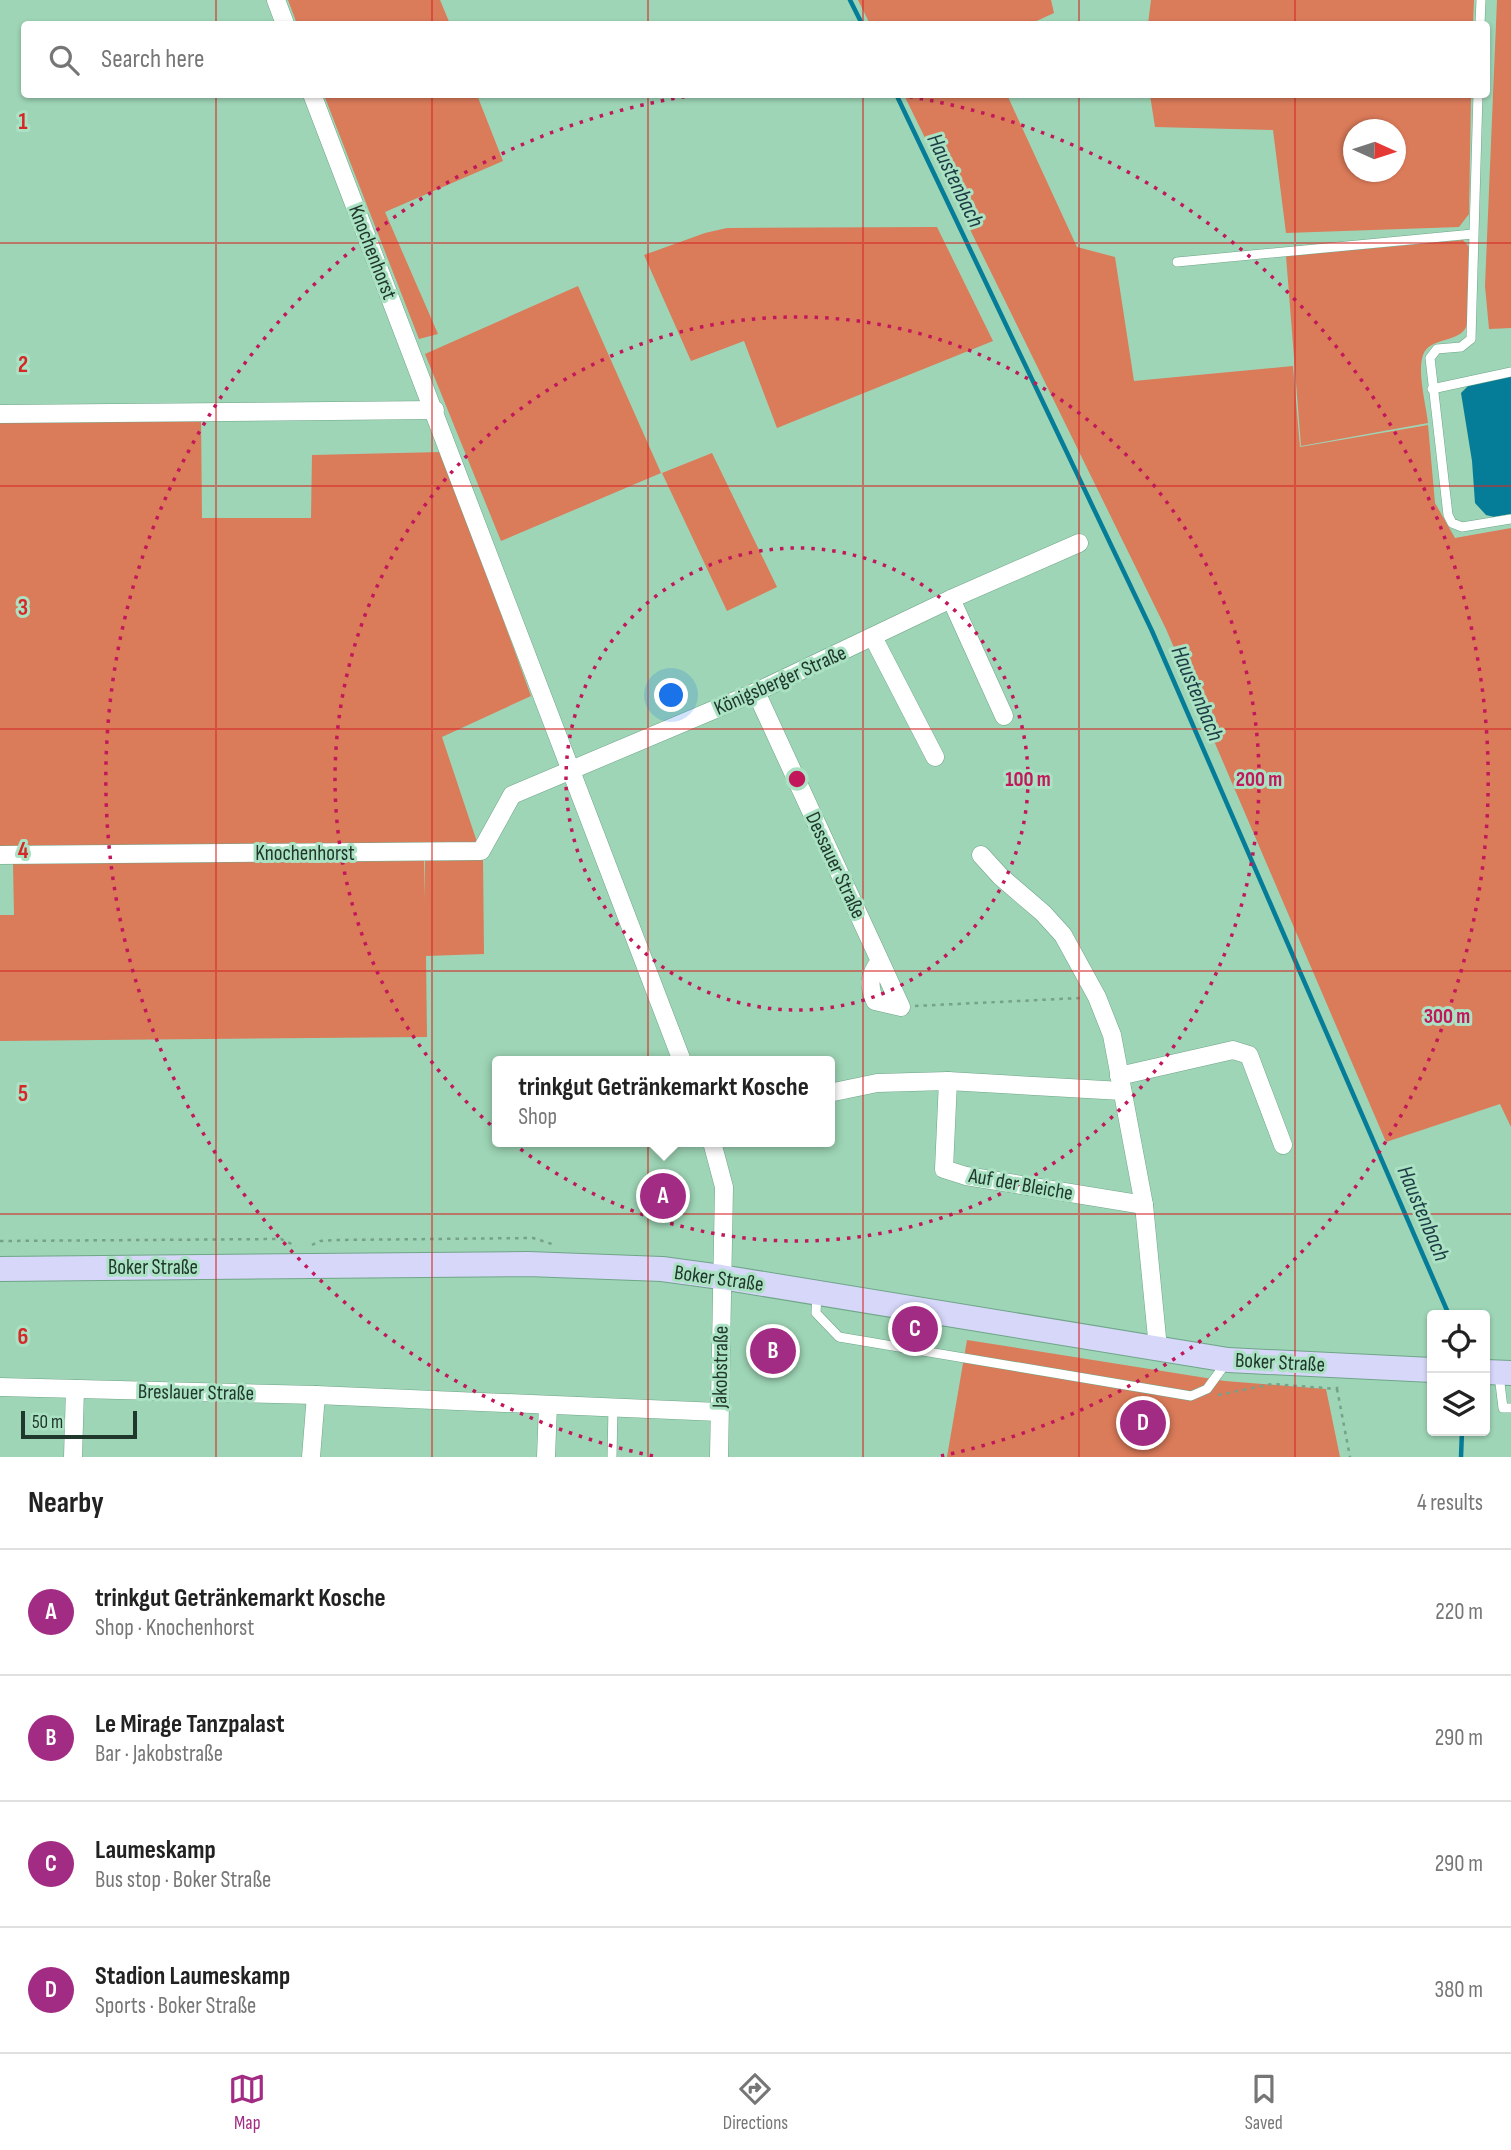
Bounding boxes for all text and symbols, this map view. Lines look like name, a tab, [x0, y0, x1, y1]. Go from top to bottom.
search box	[21, 21, 1490, 98]
icon: search	[45, 41, 83, 79]
text: Search here	[101, 44, 204, 75]
text: 1	[18, 108, 28, 136]
north arrow	[1343, 119, 1406, 182]
water label: Haustenbach	[920, 129, 990, 232]
street label: Knochenhorst	[343, 201, 402, 303]
text: 2	[18, 351, 28, 379]
text: 3	[18, 594, 28, 622]
street label: Königsberger Straße	[710, 640, 850, 721]
water label: Haustenbach	[1164, 641, 1230, 746]
your location	[654, 678, 688, 712]
centre of rings	[785, 767, 809, 791]
text: 100 m	[1005, 767, 1051, 792]
text: 200 m	[1236, 767, 1282, 792]
street label: Dessauer Straße	[800, 808, 871, 922]
text: 4	[18, 837, 29, 865]
street label: Knochenhorst	[255, 841, 355, 866]
text: 300 m	[1424, 1004, 1470, 1029]
popup	[492, 1056, 835, 1147]
text: trinkgut Getränkemarkt Kosche	[518, 1072, 809, 1103]
text: 5	[18, 1080, 28, 1108]
text: Shop	[518, 1103, 557, 1131]
water label: Haustenbach	[1390, 1161, 1456, 1266]
street label: Auf der Bleiche	[966, 1163, 1075, 1206]
pin: A	[640, 1170, 686, 1222]
street label: Boker Straße	[108, 1255, 198, 1280]
street label: Boker Straße	[673, 1260, 765, 1297]
pin: C	[892, 1303, 938, 1355]
map controls	[1427, 1310, 1490, 1436]
button: locate	[1427, 1310, 1490, 1373]
text: 6	[18, 1323, 28, 1351]
pin: B	[750, 1325, 796, 1377]
street label: Jakobstraße	[707, 1326, 734, 1409]
street label: Boker Straße	[1234, 1348, 1326, 1377]
button: layers	[1427, 1373, 1490, 1436]
street label: Breslauer Straße	[138, 1379, 254, 1406]
pin: D	[1120, 1397, 1166, 1449]
scale bar	[21, 1408, 136, 1440]
text: 50 m	[32, 1411, 63, 1434]
text: Nearby	[28, 1485, 104, 1521]
text: 4 results	[1417, 1489, 1483, 1517]
text: trinkgut Getränkemarkt Kosche	[95, 1583, 386, 1614]
text: A	[46, 1598, 56, 1626]
text: 220 m	[1435, 1598, 1483, 1626]
text: Shop · Knochenhorst	[95, 1614, 254, 1642]
text: Le Mirage Tanzpalast	[95, 1709, 285, 1740]
text: B	[46, 1724, 56, 1752]
text: 290 m	[1435, 1724, 1483, 1752]
text: Bar · Jakobstraße	[95, 1740, 223, 1768]
text: Laumeskamp	[95, 1835, 216, 1866]
text: C	[45, 1850, 57, 1878]
text: 290 m	[1435, 1850, 1483, 1878]
text: Bus stop · Boker Straße	[95, 1866, 271, 1894]
text: Stadion Laumeskamp	[95, 1961, 290, 1992]
text: D	[45, 1976, 57, 2004]
text: 380 m	[1435, 1976, 1483, 2004]
text: Sports · Boker Straße	[95, 1992, 256, 2020]
tab: Map	[228, 2070, 266, 2135]
tab: Directions	[723, 2070, 788, 2135]
tab: Saved	[1245, 2070, 1283, 2135]

